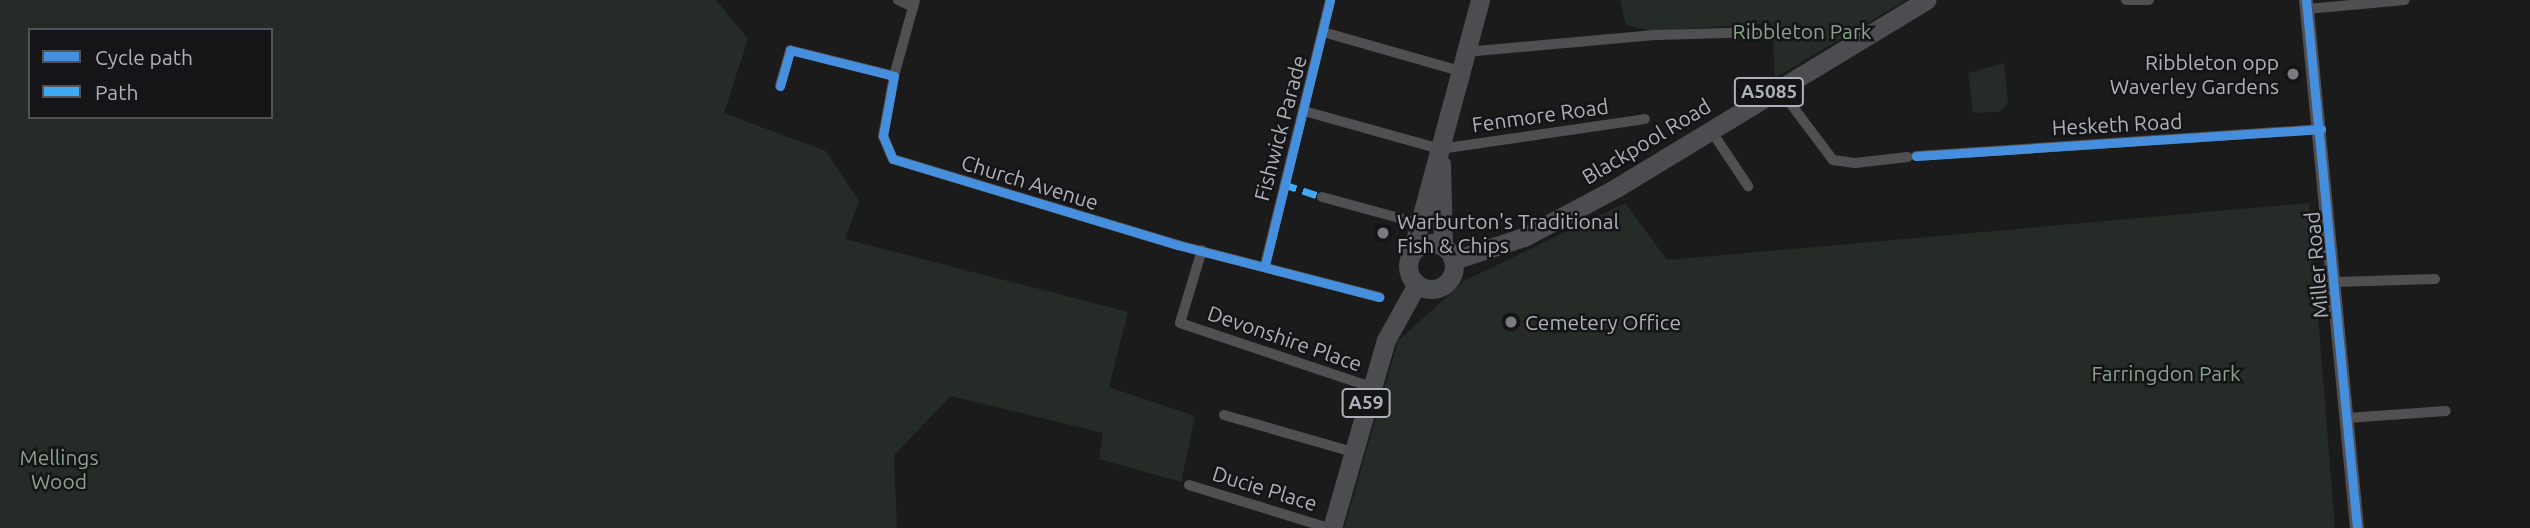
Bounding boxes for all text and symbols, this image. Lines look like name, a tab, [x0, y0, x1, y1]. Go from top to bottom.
park label: Ribbleton Park	[1733, 18, 1871, 44]
legend	[28, 28, 273, 119]
text: Cycle path	[95, 45, 193, 69]
place label: Ribbleton opp Waverley Gardens	[2110, 49, 2279, 99]
street label: Fishwick Parade	[1248, 52, 1312, 204]
marker: Ribbleton opp Waverley Gardens	[2285, 66, 2301, 82]
road number: A5085	[1732, 76, 1806, 108]
text: Path	[95, 80, 138, 104]
street label: Fenmore Road	[1470, 93, 1610, 137]
street label: Blackpool Road	[1577, 93, 1715, 189]
street label: Hesketh Road	[2051, 108, 2183, 140]
street label: Church Avenue	[958, 149, 1102, 215]
place label: Warburton's Traditional Fish & Chips	[1397, 208, 1619, 258]
street label: Miller Road	[2299, 211, 2333, 319]
marker: Warburton's Traditional Fish & Chips	[1375, 225, 1391, 241]
street label: Devonshire Place	[1204, 300, 1366, 376]
place label: Cemetery Office	[1525, 309, 1681, 335]
marker: Cemetery Office	[1503, 314, 1519, 330]
park label: Farringdon Park	[2091, 360, 2241, 386]
road number: A59	[1342, 388, 1390, 418]
park label: Mellings Wood	[19, 444, 99, 494]
street label: Ducie Place	[1210, 460, 1320, 516]

